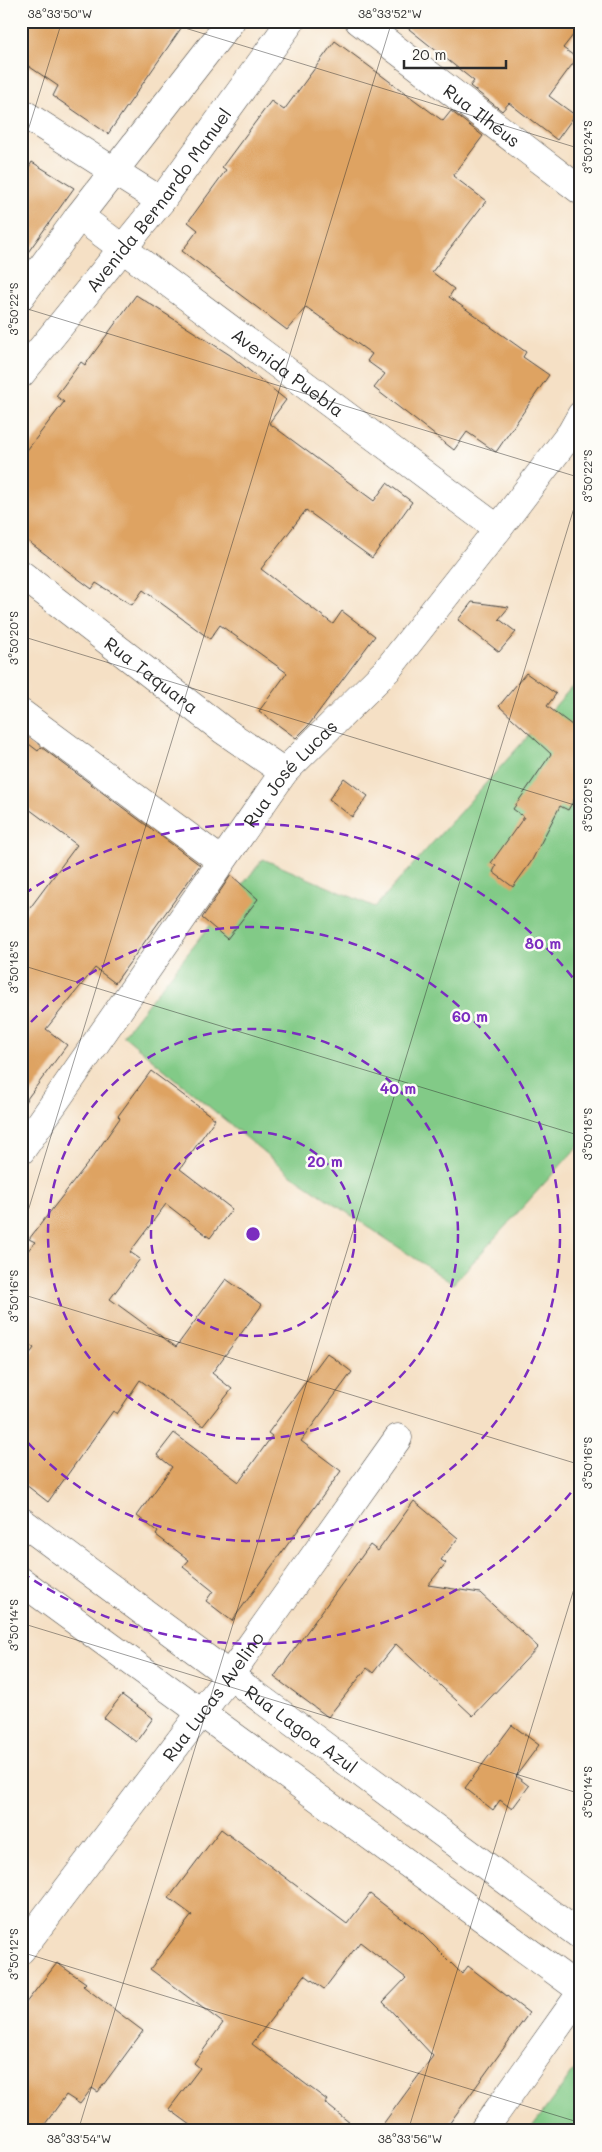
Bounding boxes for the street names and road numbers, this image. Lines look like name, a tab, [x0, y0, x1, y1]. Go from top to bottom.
street label: Rua Ilhéus	[439, 78, 525, 152]
street label: Avenida Bernardo Manuel	[80, 103, 237, 297]
street label: Avenida Puebla	[227, 322, 349, 422]
street label: Rua Taquara	[100, 631, 203, 719]
street label: Rua José Lucas	[237, 714, 342, 832]
street label: Rua Lucas Avelino	[157, 1626, 269, 1766]
street label: Rua Lagoa Azul	[240, 1679, 362, 1778]

